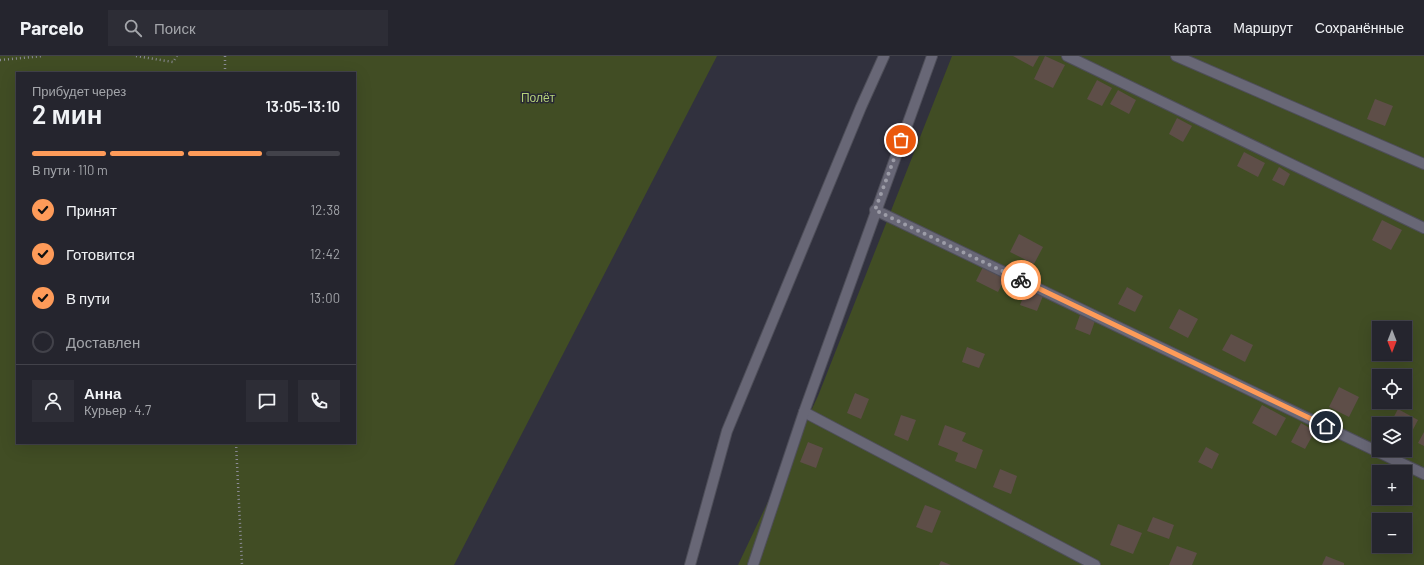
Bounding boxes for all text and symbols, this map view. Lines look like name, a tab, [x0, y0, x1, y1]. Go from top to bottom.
search box	[108, 10, 388, 46]
text: Parcelo	[20, 16, 84, 39]
icon: search	[122, 17, 144, 39]
text: Поиск	[154, 19, 196, 37]
text: Карта	[1174, 19, 1211, 36]
text: Маршрут	[1233, 19, 1293, 36]
text: Сохранённые	[1315, 19, 1404, 36]
text: Прибудет через	[32, 83, 126, 99]
park label: Полёт	[521, 90, 556, 104]
text: 13:05–13:10	[266, 97, 340, 115]
text: 2 мин	[32, 98, 102, 129]
pin	[884, 123, 918, 157]
icon: bag	[890, 129, 912, 151]
text: В пути · 110 m	[32, 162, 108, 178]
icon: check	[32, 199, 54, 221]
text: Принят	[66, 201, 117, 219]
text: 12:38	[311, 202, 340, 218]
icon: check	[32, 243, 54, 265]
text: Готовится	[66, 245, 135, 263]
text: 12:42	[310, 246, 340, 262]
courier	[1001, 260, 1041, 300]
icon: bike	[1010, 269, 1032, 291]
icon: check	[32, 287, 54, 309]
text: В пути	[66, 289, 110, 307]
text: 13:00	[310, 290, 340, 306]
north arrow	[1372, 321, 1412, 361]
map controls	[1372, 321, 1412, 553]
text: Доставлен	[66, 333, 140, 351]
button: locate	[1372, 369, 1412, 409]
button: person	[32, 380, 74, 422]
button: chat	[246, 380, 288, 422]
button: phone	[298, 380, 340, 422]
text: Анна	[84, 384, 121, 402]
text: Курьер · 4.7	[84, 402, 151, 418]
pin	[1309, 409, 1343, 443]
icon: home	[1315, 415, 1337, 437]
button: layers	[1372, 417, 1412, 457]
button: +	[1372, 465, 1412, 505]
button: −	[1372, 513, 1412, 553]

